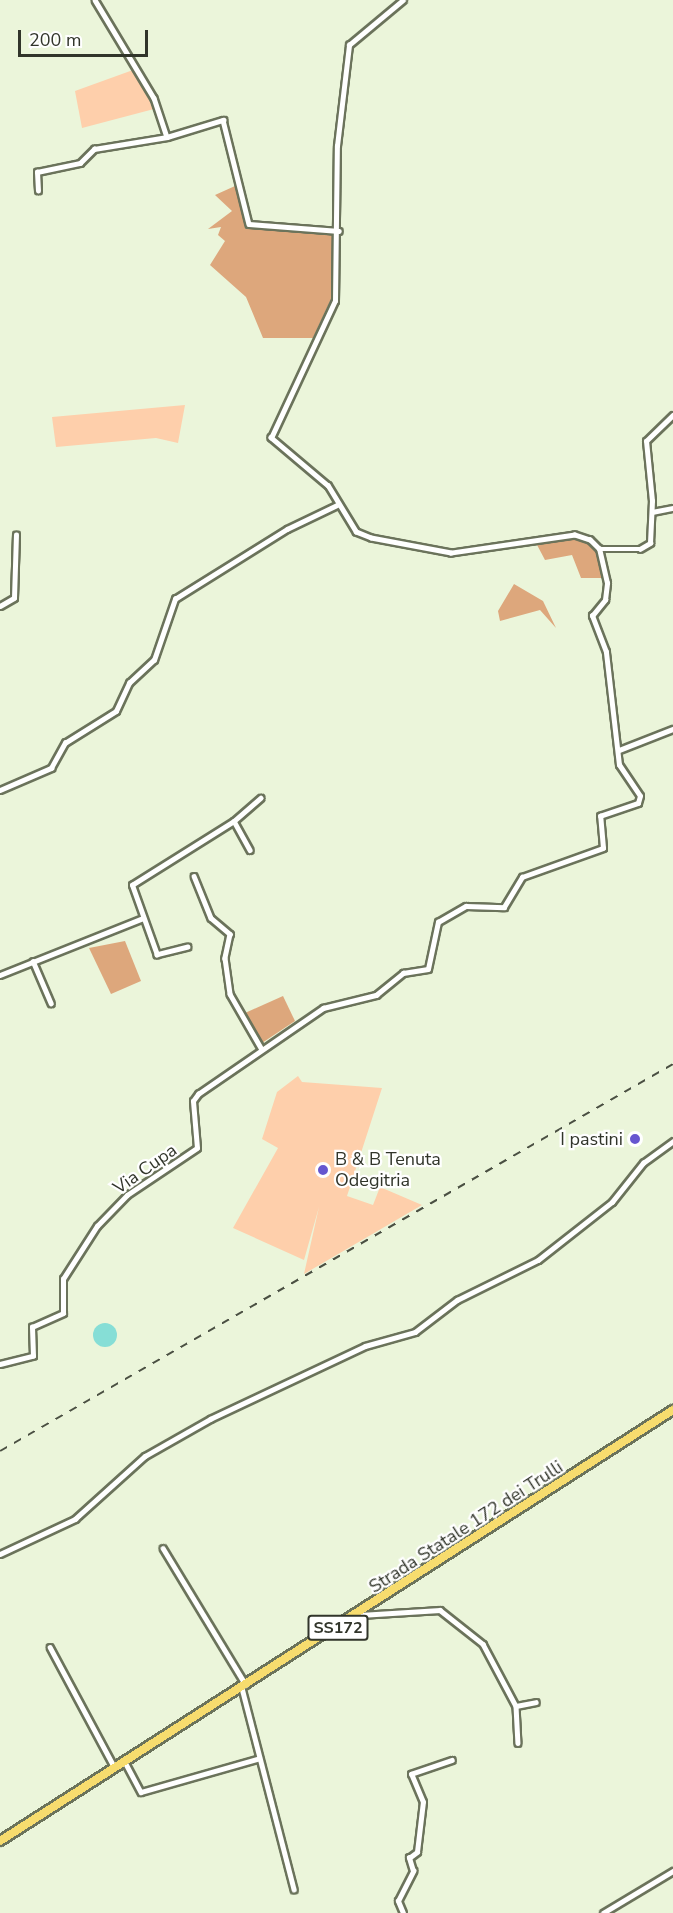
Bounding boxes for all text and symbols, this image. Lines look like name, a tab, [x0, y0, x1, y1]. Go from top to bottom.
scale bar	[21, 18, 152, 56]
text: 200 m	[29, 28, 81, 52]
place label: I pastini	[560, 1128, 623, 1150]
marker: I pastini	[628, 1132, 642, 1146]
street label: Via Cupa	[109, 1139, 181, 1199]
place label: B & B Tenuta Odegitria	[335, 1149, 441, 1192]
marker: B & B Tenuta Odegitria	[316, 1163, 330, 1177]
street label: Strada Statale 172 dei Trulli	[365, 1456, 567, 1598]
road number: SS172	[306, 1615, 370, 1641]

